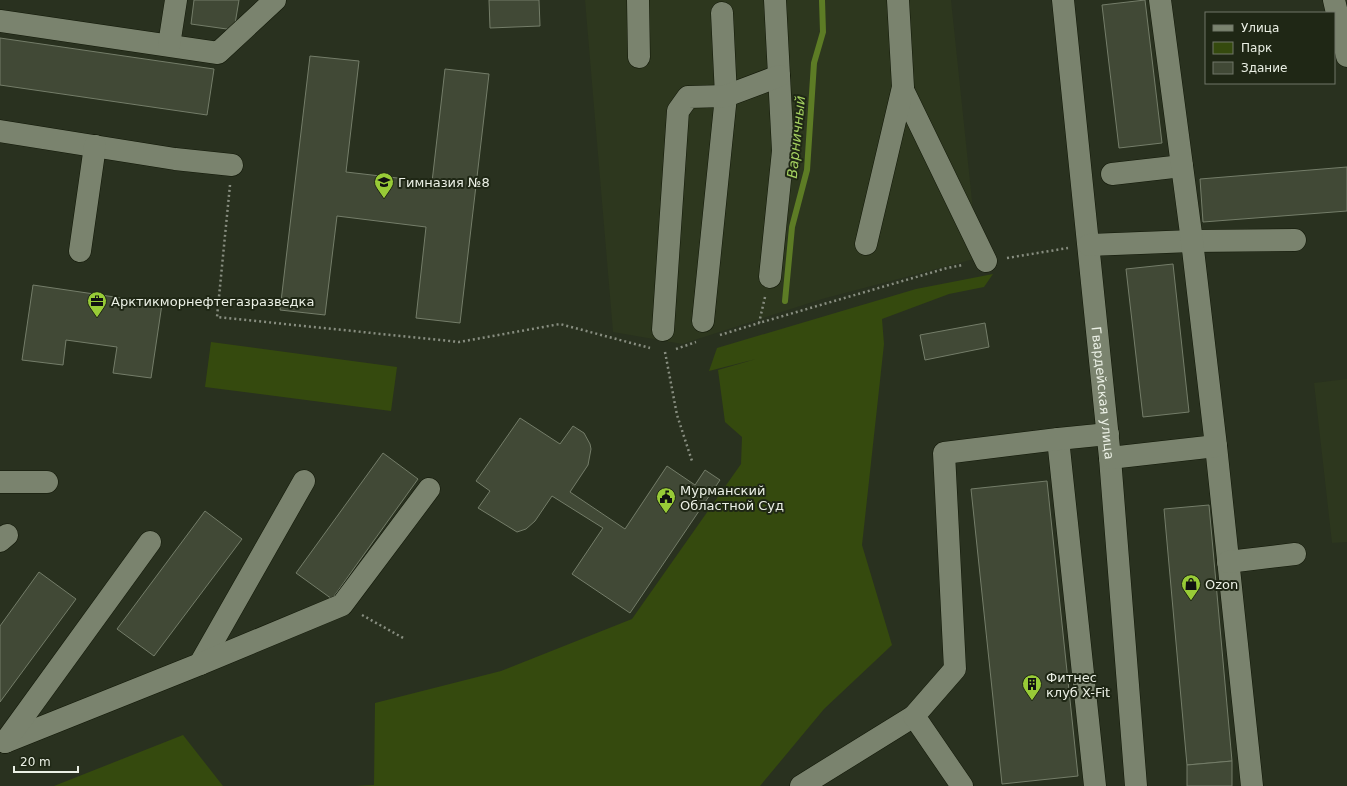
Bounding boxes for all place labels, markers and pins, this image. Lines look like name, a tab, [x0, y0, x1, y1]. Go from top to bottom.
school or university icon: Гимназия №8	[373, 171, 395, 199]
place label: Гимназия №8	[398, 175, 490, 190]
office icon: Арктикморнефтегазразведка	[86, 290, 108, 318]
place label: Арктикморнефтегазразведка	[111, 294, 314, 309]
place label: Мурманский Областной Суд	[680, 483, 784, 513]
public building icon: Мурманский Областной Суд	[655, 486, 677, 514]
shop icon: Ozon	[1180, 573, 1202, 601]
place label: Ozon	[1205, 577, 1238, 592]
place label: Фитнес клуб X-Fit	[1046, 670, 1110, 700]
building icon: Фитнес клуб X-Fit	[1021, 673, 1043, 701]

